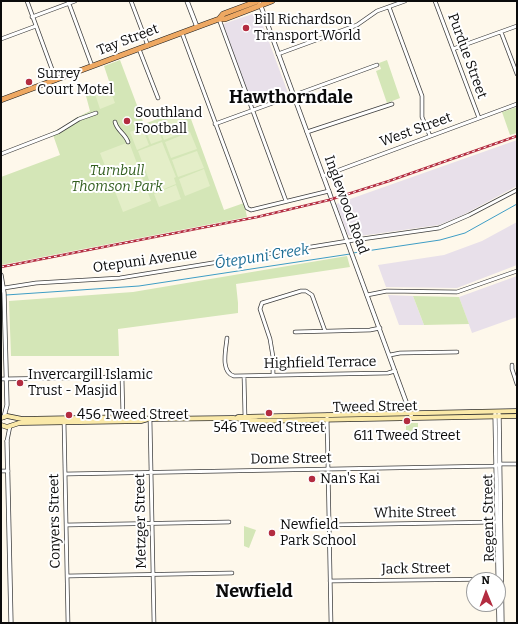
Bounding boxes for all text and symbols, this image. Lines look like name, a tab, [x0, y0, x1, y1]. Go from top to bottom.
street label: Purdue Street	[444, 11, 490, 101]
place label: Bill Richardson Transport World	[254, 12, 361, 44]
street label: Tay Street	[95, 21, 161, 59]
marker: Bill Richardson Transport World	[241, 23, 251, 33]
place label: Surrey Court Motel	[37, 66, 113, 98]
marker: Surrey Court Motel	[24, 77, 34, 87]
district label: Hawthorndale	[229, 87, 353, 109]
place label: Southland Football	[135, 105, 202, 138]
street label: West Street	[378, 109, 454, 151]
marker: Southland Football	[122, 116, 132, 126]
street label: Inglewood Road	[320, 153, 372, 257]
park label: Turnbull Thomson Park	[71, 163, 163, 196]
water label: Ōtepuni Creek	[213, 241, 311, 273]
street label: Otepuni Avenue	[92, 245, 198, 277]
street label: Highfield Terrace	[263, 354, 377, 372]
place label: Invercargill Islamic Trust - Masjid	[28, 367, 153, 400]
marker: Invercargill Islamic Trust - Masjid	[15, 378, 25, 388]
street label: Tweed Street	[332, 398, 418, 416]
place label: 456 Tweed Street	[77, 407, 189, 423]
marker: 546 Tweed Street	[264, 408, 274, 418]
marker: 456 Tweed Street	[64, 410, 74, 420]
marker: 611 Tweed Street	[402, 416, 412, 426]
place label: 546 Tweed Street	[213, 420, 325, 436]
place label: 611 Tweed Street	[353, 428, 461, 444]
street label: Dome Street	[250, 450, 332, 468]
place label: Nan's Kai	[320, 471, 380, 487]
street label: Conyers Street	[46, 473, 64, 569]
street label: Metzger Street	[132, 473, 150, 569]
marker: Nan's Kai	[307, 474, 317, 484]
street label: Regent Street	[480, 474, 498, 562]
street label: White Street	[374, 504, 456, 522]
place label: Newfield Park School	[280, 517, 356, 550]
marker: Newfield Park School	[267, 528, 277, 538]
street label: Jack Street	[381, 560, 451, 578]
north arrow	[466, 572, 506, 612]
text: N	[481, 574, 490, 587]
district label: Newfield	[215, 581, 293, 603]

